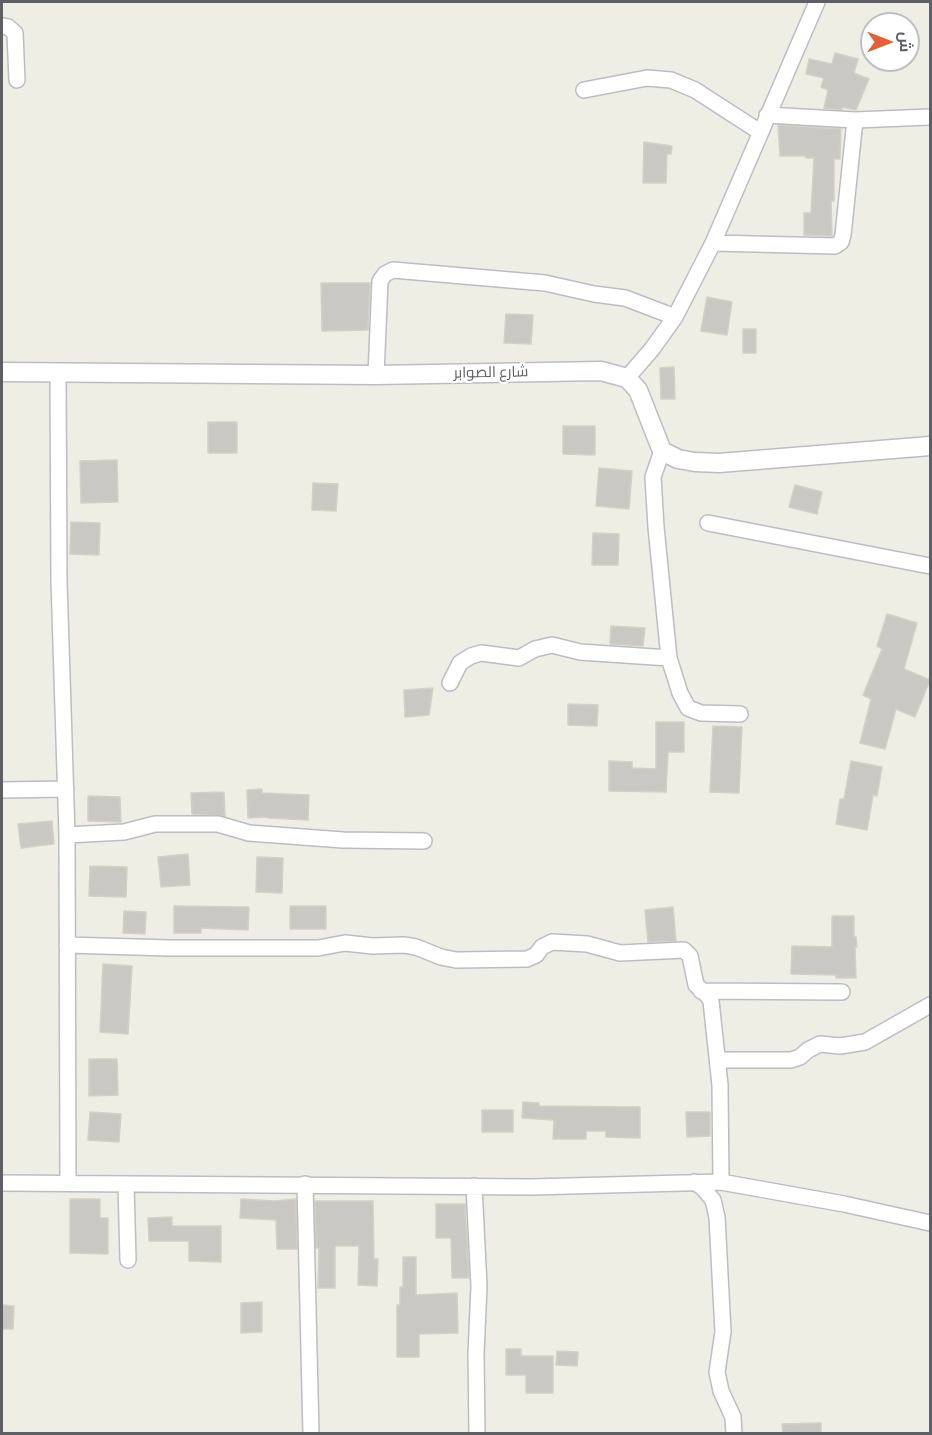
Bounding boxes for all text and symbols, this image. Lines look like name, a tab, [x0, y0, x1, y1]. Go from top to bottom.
north arrow	[860, 12, 920, 72]
text: ش	[895, 32, 917, 52]
street label: شارع الصوابر	[454, 363, 528, 383]

